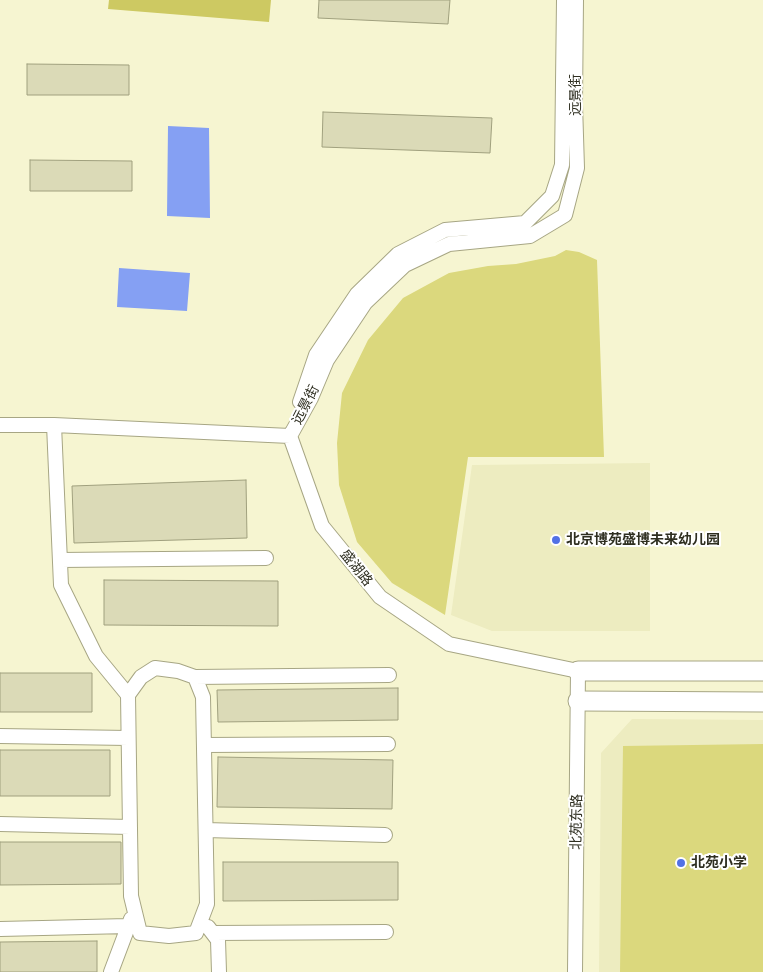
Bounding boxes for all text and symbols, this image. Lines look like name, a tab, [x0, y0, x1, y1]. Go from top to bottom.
street label: 远景街	[568, 74, 584, 116]
street label: 远景街	[289, 382, 323, 428]
place label: 北京博苑盛博未来幼儿园	[566, 532, 720, 548]
marker: 北京博苑盛博未来幼儿园	[550, 534, 562, 546]
street label: 盛湖路	[336, 546, 376, 590]
street label: 北苑东路	[568, 794, 586, 850]
place label: 北苑小学	[691, 855, 747, 871]
marker: 北苑小学	[675, 857, 687, 869]

